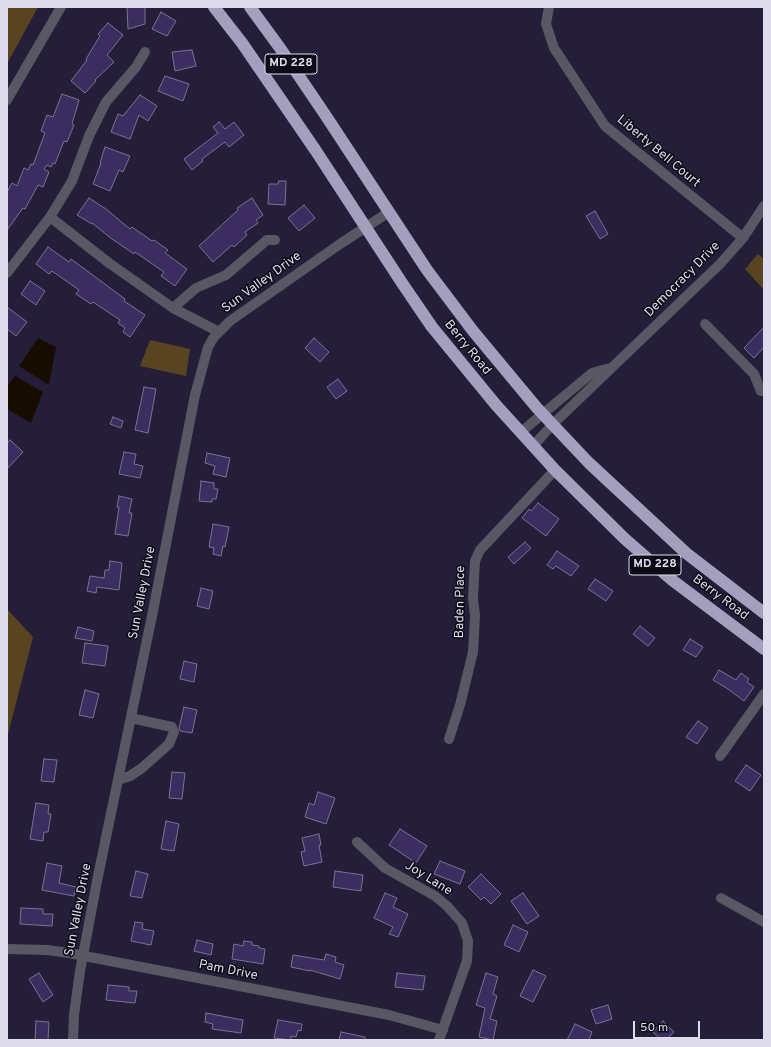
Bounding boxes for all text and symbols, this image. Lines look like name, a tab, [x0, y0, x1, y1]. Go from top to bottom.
road number: MD 228	[265, 54, 317, 74]
street label: Liberty Bell Court	[613, 113, 703, 191]
street label: Democracy Drive	[642, 239, 724, 321]
street label: Sun Valley Drive	[219, 249, 305, 317]
street label: Berry Road	[440, 317, 494, 379]
street label: Sun Valley Drive	[126, 545, 160, 641]
road number: MD 228	[629, 555, 681, 575]
street label: Baden Place	[453, 566, 469, 638]
street label: Berry Road	[689, 572, 751, 624]
street label: Joy Lane	[401, 858, 455, 900]
street label: Sun Valley Drive	[62, 862, 96, 958]
street label: Pam Drive	[197, 958, 259, 984]
scale bar	[635, 1013, 702, 1039]
text: 50 m	[640, 1020, 668, 1036]

